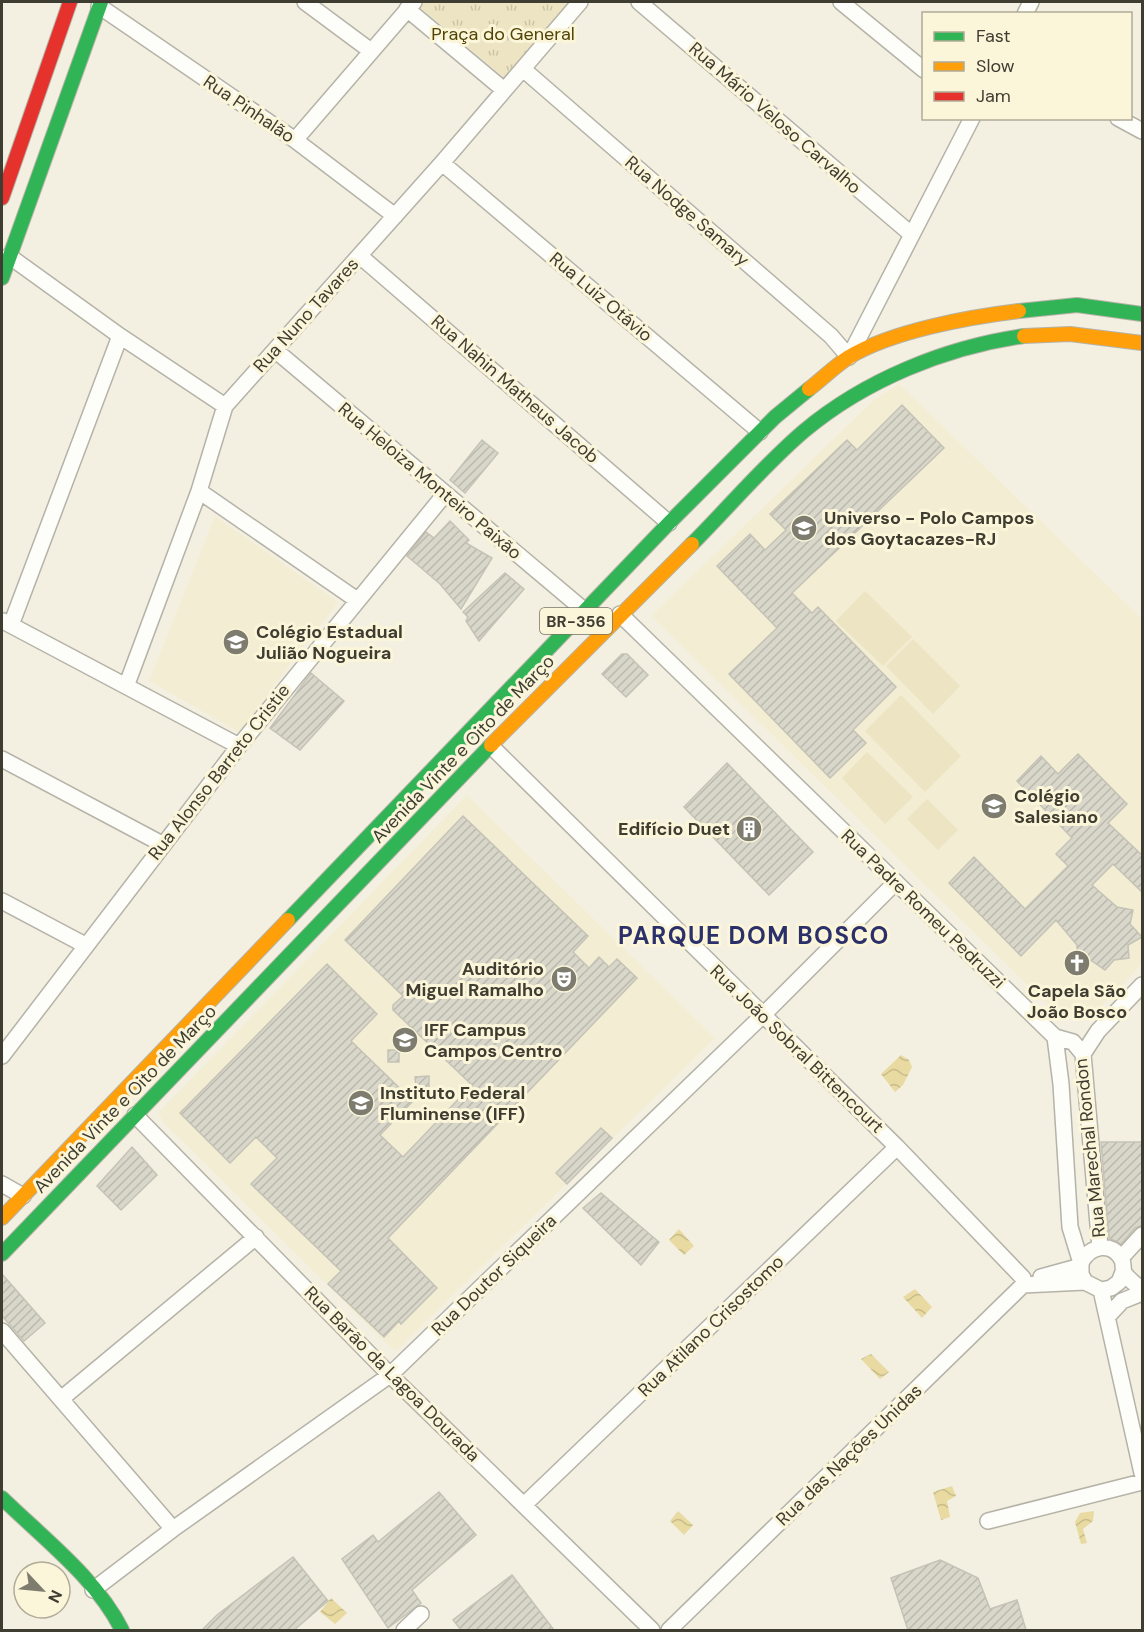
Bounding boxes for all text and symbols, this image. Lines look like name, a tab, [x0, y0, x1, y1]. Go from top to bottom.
legend	[922, 12, 1132, 120]
park label: Praça do General	[431, 22, 575, 46]
text: Fast	[976, 24, 1011, 48]
street label: Rua Mário Veloso Carvalho	[684, 37, 866, 199]
text: Slow	[976, 54, 1015, 78]
street label: Rua Pinhalão	[199, 70, 299, 148]
text: Jam	[976, 84, 1011, 108]
street label: Rua Nodge Samary	[620, 150, 754, 272]
street label: Rua Luiz Otávio	[544, 247, 658, 347]
street label: Rua Nuno Tavares	[248, 252, 364, 378]
street label: Rua Nahin Matheus Jacob	[426, 309, 604, 469]
street label: Rua Heloiza Monteiro Paixão	[333, 397, 527, 565]
place label: Universo - Polo Campos dos Goytacazes-RJ	[824, 506, 1034, 551]
school or university icon: Universo - Polo Campos dos Goytacazes-RJ	[789, 513, 819, 543]
road number: BR-356	[540, 608, 612, 634]
place label: Colégio Estadual Julião Nogueira	[256, 620, 403, 665]
school or university icon: Colégio Estadual Julião Nogueira	[221, 627, 251, 657]
street label: Avenida Vinte e Oito de Março	[366, 650, 560, 848]
street label: Rua Alonso Barreto Cristie	[143, 679, 295, 865]
place label: Colégio Salesiano	[1014, 784, 1098, 829]
school or university icon: Colégio Salesiano	[979, 791, 1009, 821]
building icon: Edifício Duet	[734, 814, 764, 844]
place label: Edifício Duet	[618, 817, 730, 841]
street label: Rua Padre Romeu Pedruzzi	[836, 824, 1010, 994]
district label: PARQUE DOM BOSCO	[618, 920, 890, 951]
church icon: Capela São João Bosco	[1062, 948, 1092, 978]
place label: Auditório Miguel Ramalho	[405, 957, 544, 1002]
street label: Rua João Sobral Bittencourt	[705, 960, 889, 1138]
theatre icon: Auditório Miguel Ramalho	[549, 964, 579, 994]
place label: Capela São João Bosco	[1027, 979, 1127, 1024]
street label: Avenida Vinte e Oito de Março	[28, 1000, 222, 1198]
place label: IFF Campus Campos Centro	[424, 1018, 563, 1063]
school or university icon: IFF Campus Campos Centro	[390, 1025, 420, 1055]
street label: Rua Marechal Rondon	[1069, 1057, 1111, 1239]
place label: Instituto Federal Fluminense (IFF)	[380, 1081, 525, 1126]
school or university icon: Instituto Federal Fluminense (IFF)	[346, 1088, 376, 1118]
street label: Rua Doutor Siqueira	[426, 1209, 562, 1341]
street label: Rua Atilano Crisostomo	[633, 1250, 789, 1402]
street label: Rua Barão da Lagoa Dourada	[299, 1281, 485, 1467]
street label: Rua das Nações Unidas	[771, 1379, 927, 1531]
north arrow	[12, 1560, 72, 1620]
text: N	[43, 1587, 67, 1606]

